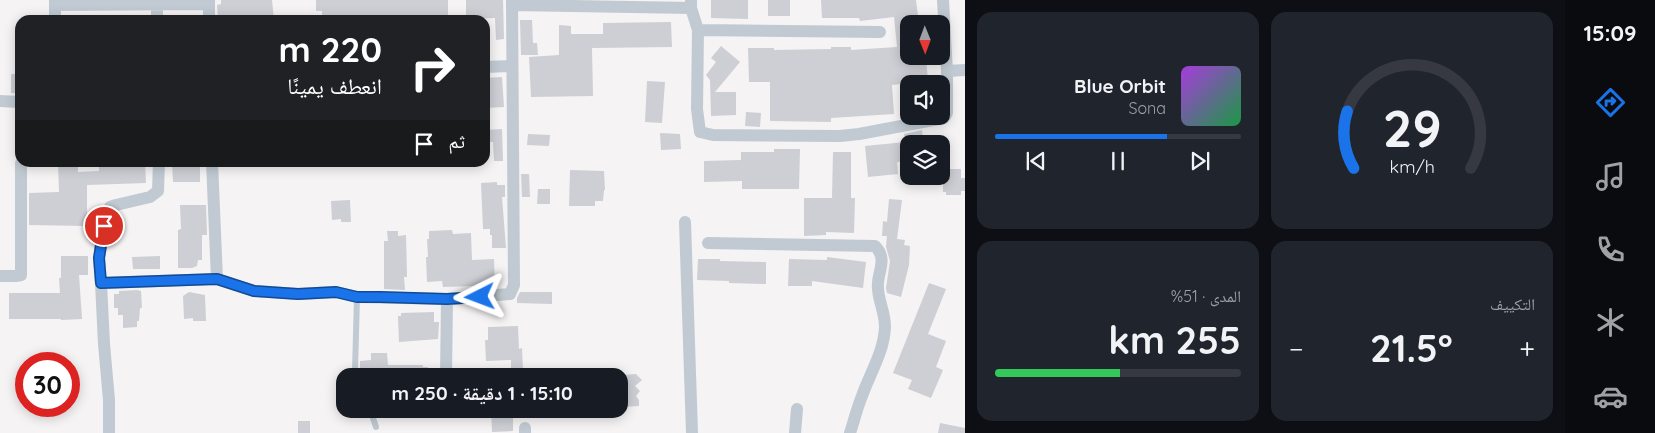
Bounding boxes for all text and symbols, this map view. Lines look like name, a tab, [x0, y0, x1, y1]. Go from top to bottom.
north arrow	[900, 15, 950, 65]
map controls	[900, 15, 950, 185]
text: 15:09	[1583, 19, 1637, 47]
text: 220 m	[279, 27, 382, 71]
icon: right	[400, 35, 465, 100]
text: انعطف يمينًا	[287, 72, 382, 100]
text: Blue Orbit	[1074, 74, 1166, 98]
button: sound	[900, 75, 950, 125]
icon: directions	[1593, 85, 1628, 120]
text: 29	[1382, 95, 1442, 160]
text: Sona	[1128, 98, 1166, 118]
text: ثم	[448, 129, 465, 153]
icon: arrive	[410, 130, 438, 158]
button: layers	[900, 135, 950, 185]
icon: previous	[1022, 147, 1050, 175]
icon: pause	[1104, 147, 1132, 175]
icon: next	[1186, 147, 1214, 175]
text: km/h	[1389, 155, 1435, 177]
icon: music	[1593, 159, 1628, 194]
pin	[83, 205, 125, 247]
icon: arrive	[90, 212, 118, 240]
icon: phone	[1593, 232, 1628, 267]
position arrow	[453, 270, 505, 322]
text: المدى · 51%	[1171, 286, 1241, 306]
text: التكييف	[1490, 294, 1535, 314]
icon: climate	[1593, 305, 1628, 340]
text: 255 km	[1108, 316, 1241, 364]
text: 21.5°	[1370, 324, 1453, 372]
text: −	[1289, 331, 1304, 366]
text: +	[1519, 331, 1535, 366]
speed limit sign: 30	[15, 352, 80, 417]
icon: car	[1593, 379, 1628, 414]
text: 15:10 · 1 دقيقة · 250 m	[391, 381, 573, 405]

